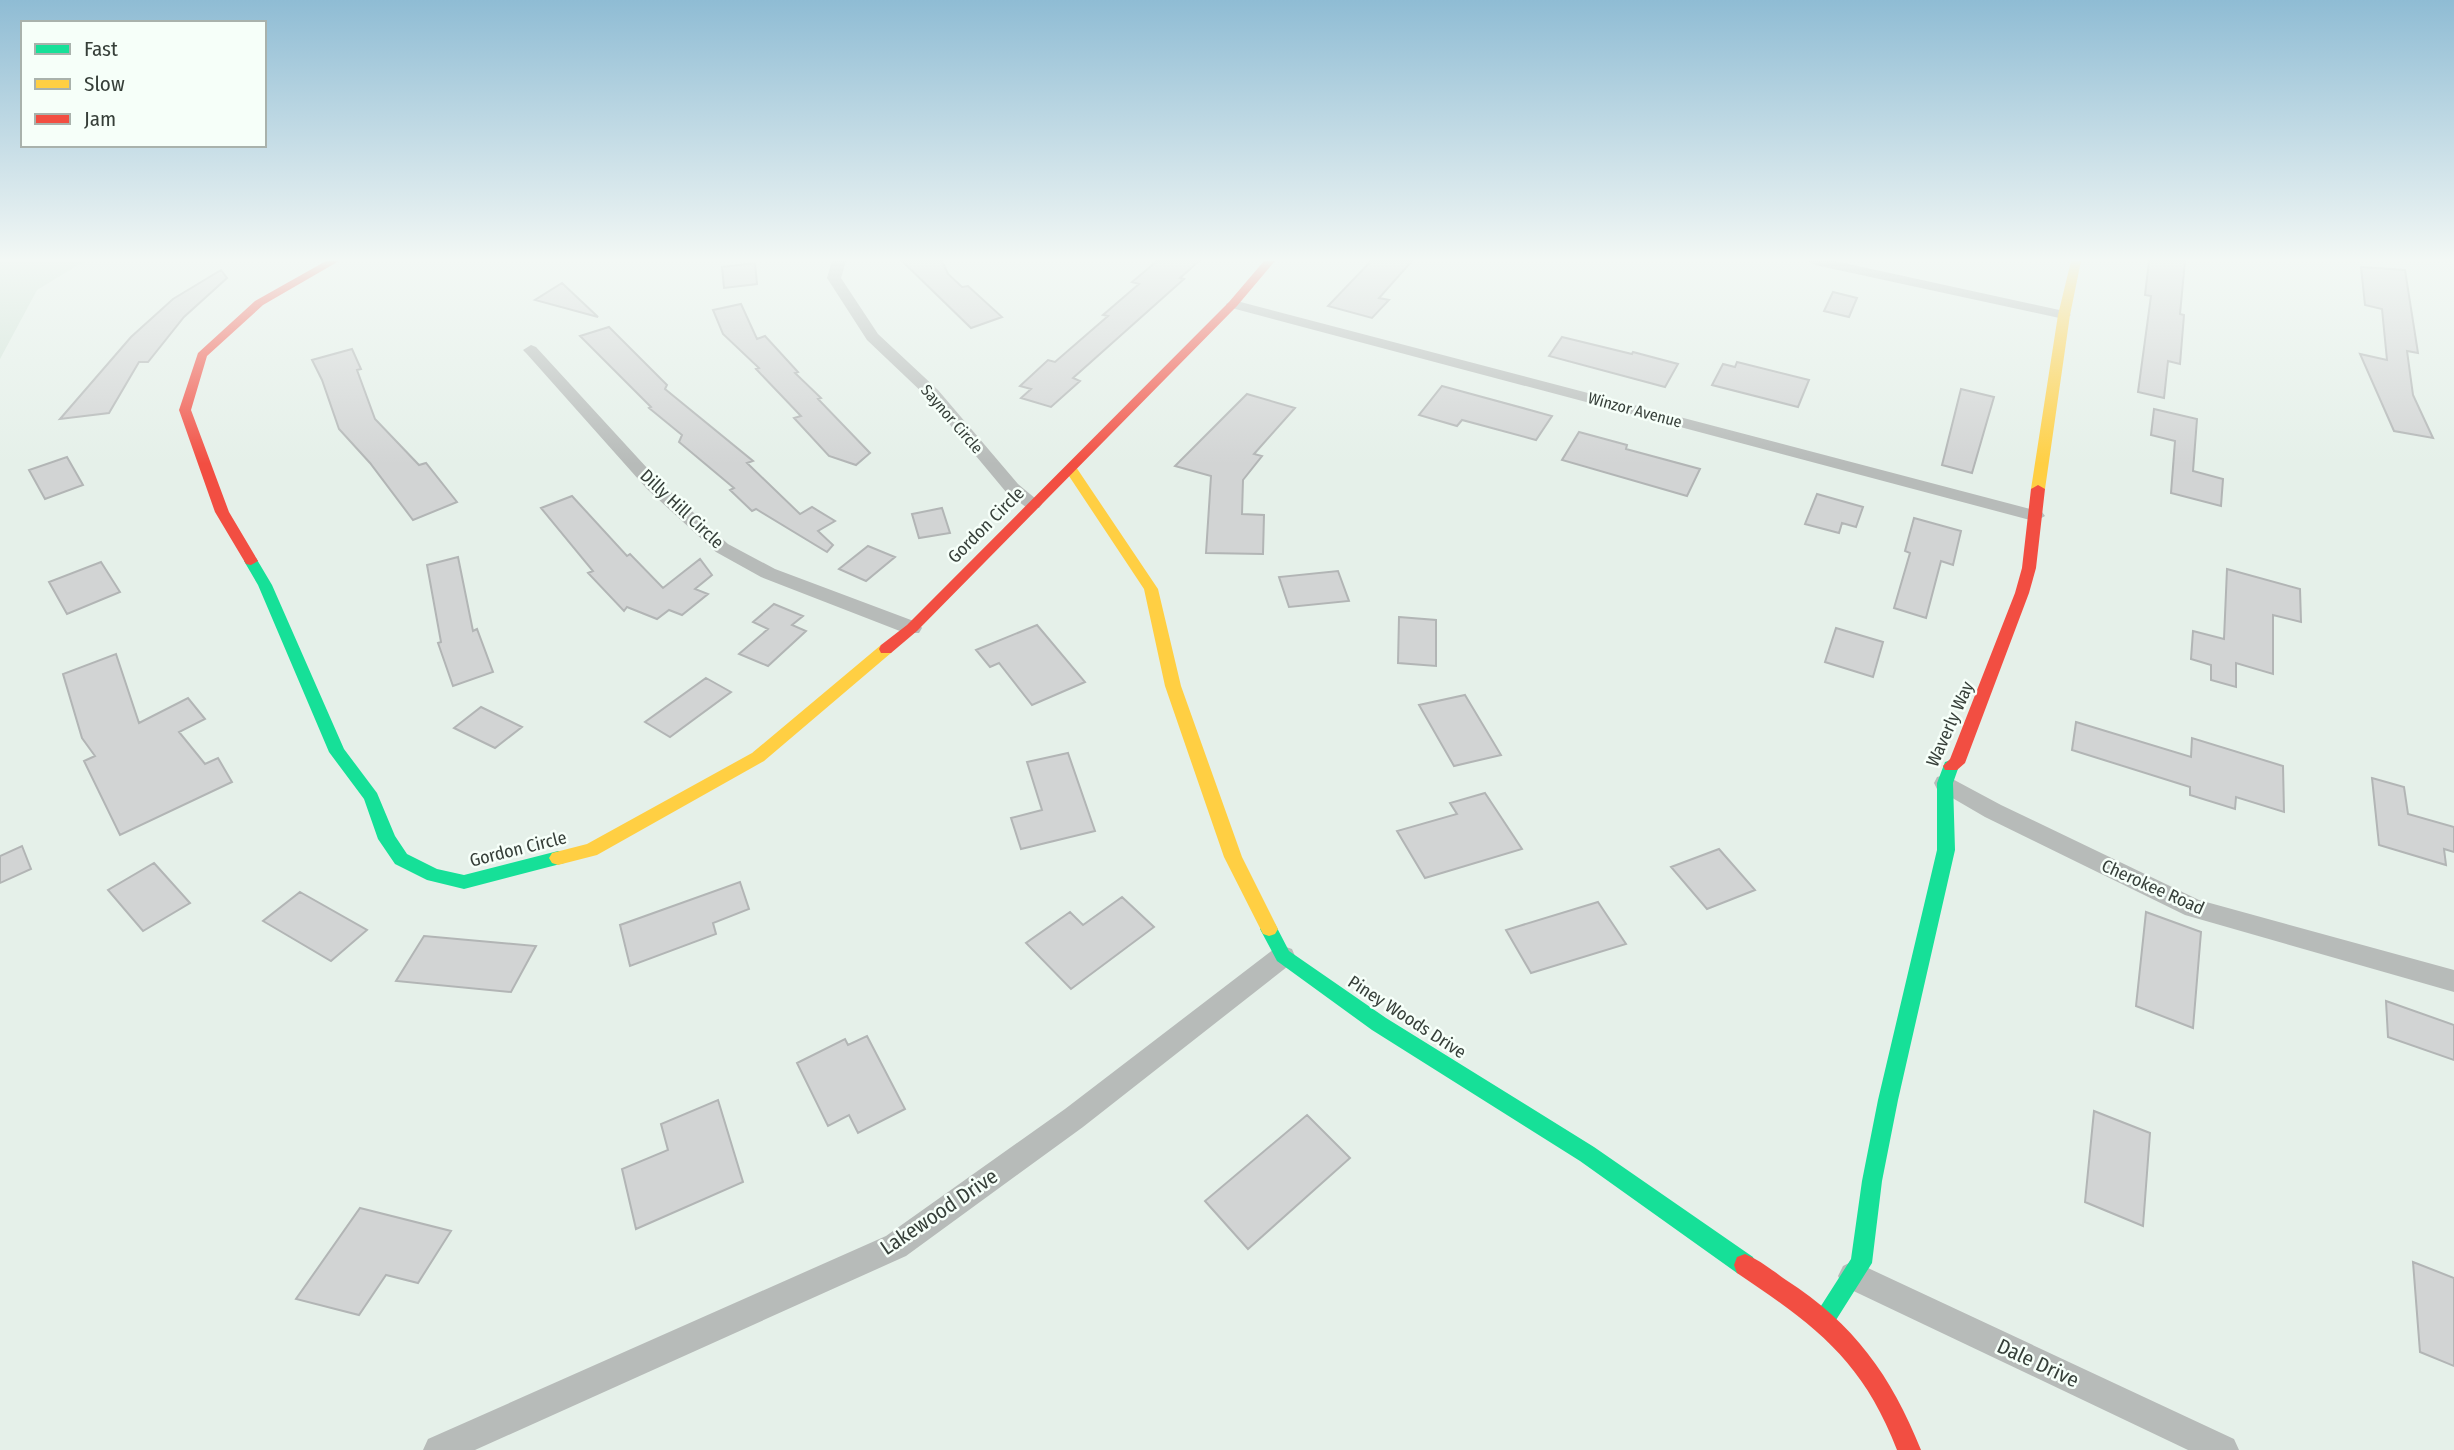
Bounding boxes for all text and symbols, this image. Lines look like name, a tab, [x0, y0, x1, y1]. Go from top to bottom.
legend	[21, 21, 266, 147]
text: Fast	[84, 36, 118, 62]
text: Slow	[84, 71, 125, 97]
text: Jam	[84, 106, 116, 132]
street label: Saynor Circle	[917, 381, 987, 457]
street label: Winzor Avenue	[1586, 388, 1684, 432]
street label: Dilly Hill Circle	[636, 465, 729, 553]
street label: Gordon Circle	[943, 482, 1029, 568]
street label: Waverly Way	[1921, 678, 1979, 770]
street label: Gordon Circle	[467, 826, 569, 872]
street label: Cherokee Road	[2098, 855, 2208, 919]
street label: Piney Woods Drive	[1344, 971, 1470, 1063]
street label: Lakewood Drive	[875, 1163, 1003, 1261]
street label: Dale Drive	[1993, 1333, 2083, 1393]

